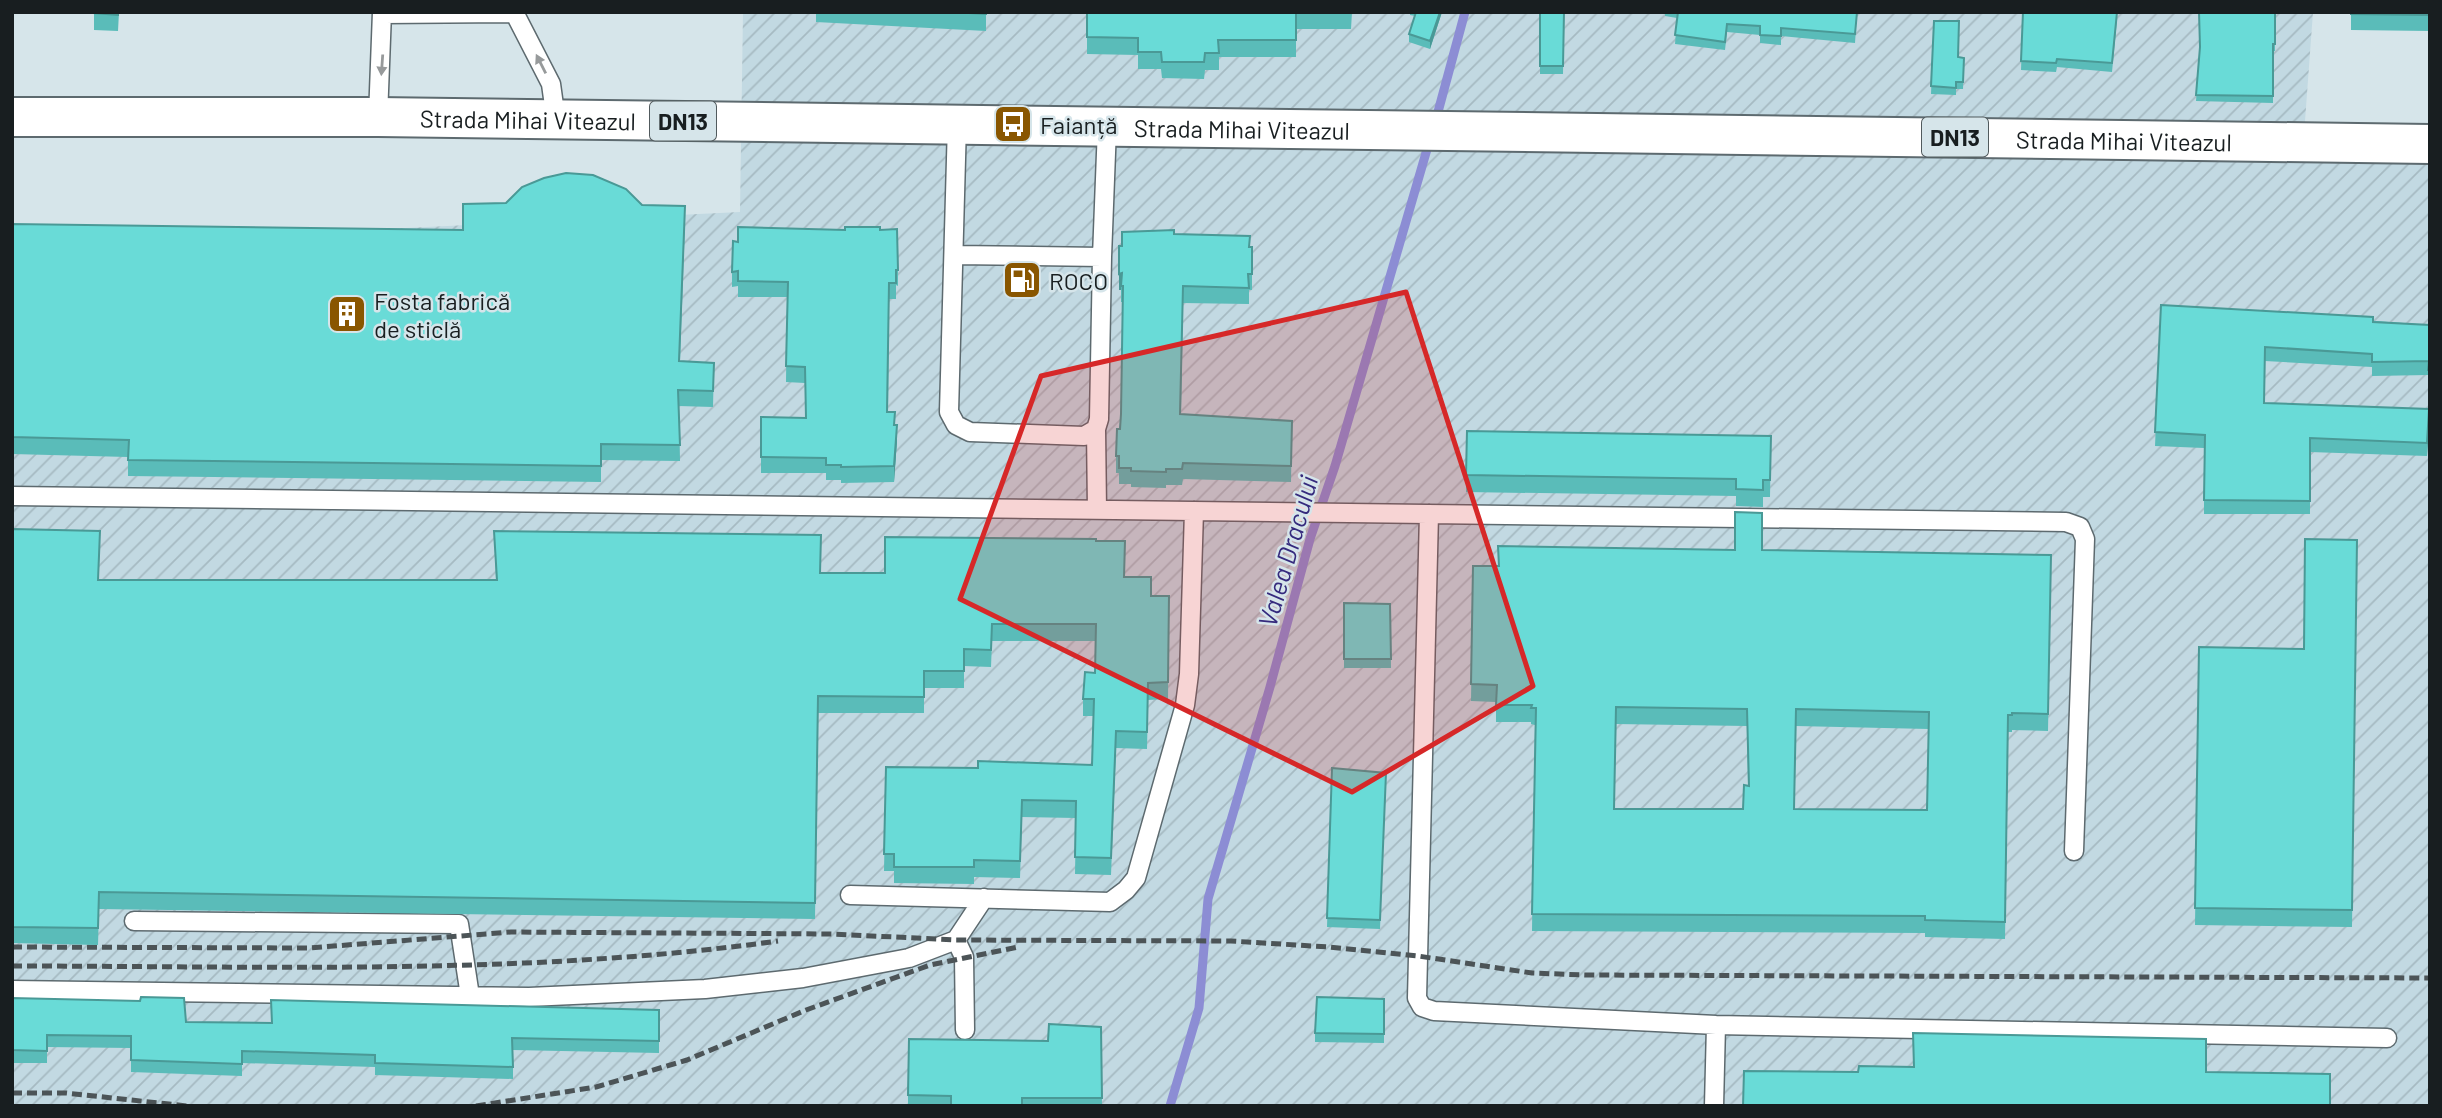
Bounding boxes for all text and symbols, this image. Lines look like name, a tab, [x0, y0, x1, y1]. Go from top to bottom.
one-way arrow	[376, 54, 387, 76]
one-way arrow	[535, 54, 546, 74]
road number: DN13	[650, 102, 716, 140]
street label: Strada Mihai Viteazul	[420, 103, 636, 135]
bus stop icon: Faianță	[992, 103, 1034, 145]
place label: Faianță	[1040, 110, 1117, 139]
street label: Strada Mihai Viteazul	[1134, 112, 1350, 144]
road number: DN13	[1922, 118, 1988, 156]
street label: Strada Mihai Viteazul	[2016, 124, 2232, 156]
fuel station icon: ROCO	[1001, 259, 1043, 301]
place label: ROCO	[1049, 266, 1108, 295]
place label: Fosta fabrică de sticlă	[374, 286, 510, 343]
building icon: Fosta fabrică de sticlă	[326, 293, 368, 335]
water label: Valea Dracului	[1251, 471, 1324, 630]

